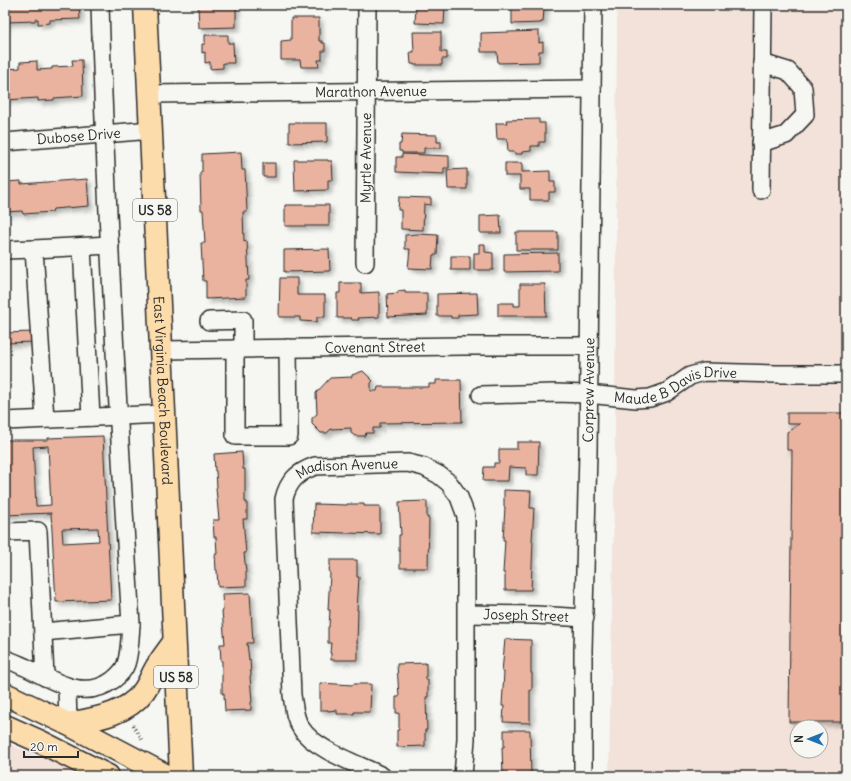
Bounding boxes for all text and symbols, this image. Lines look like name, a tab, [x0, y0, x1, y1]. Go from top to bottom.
street label: Marathon Avenue	[315, 82, 427, 101]
street label: Myrtle Avenue	[356, 113, 375, 203]
street label: Dubose Drive	[36, 124, 121, 148]
road number: US 58	[133, 199, 177, 221]
street label: East Virginia Beach Boulevard	[150, 296, 176, 485]
street label: Covenant Street	[324, 337, 426, 357]
street label: Corprew Avenue	[579, 338, 598, 443]
street label: Maude B Davis Drive	[613, 363, 737, 408]
street label: Madison Avenue	[292, 454, 398, 483]
street label: Joseph Street	[483, 605, 570, 626]
road number: US 58	[154, 666, 198, 688]
north arrow	[789, 719, 829, 759]
scale bar	[24, 733, 78, 759]
text: N	[792, 735, 806, 743]
text: 20 m	[30, 739, 58, 754]

